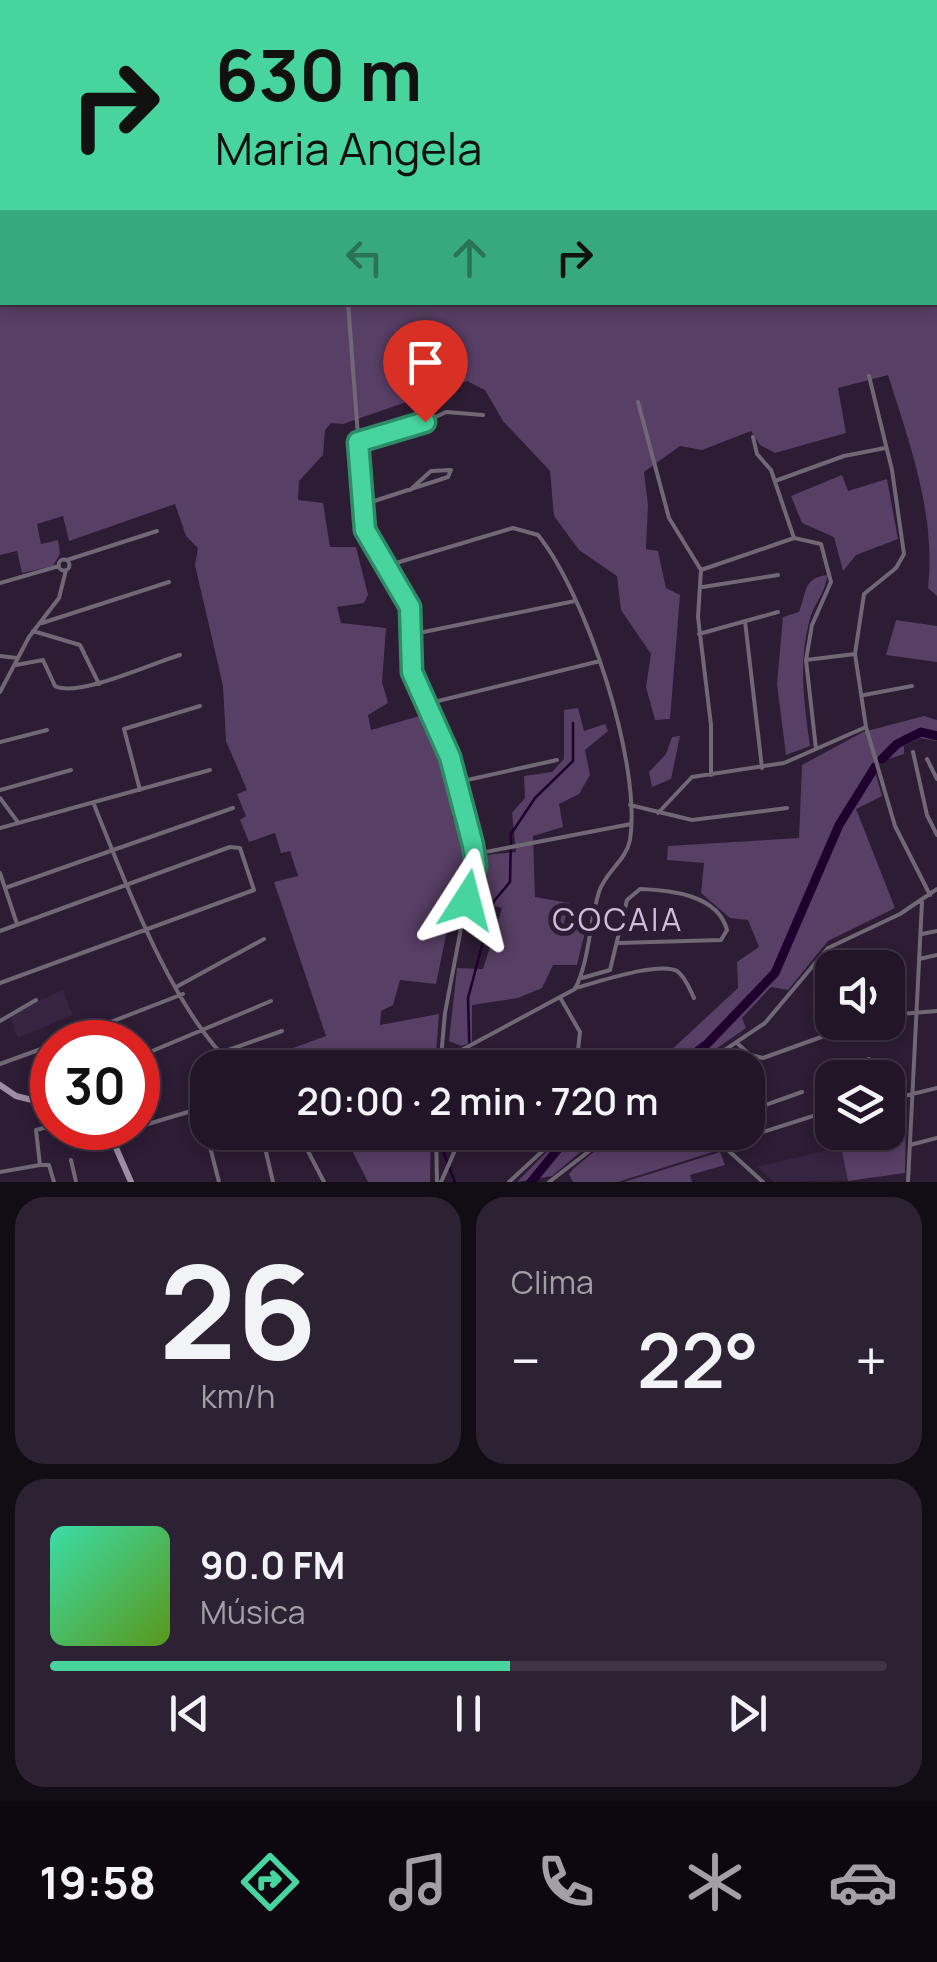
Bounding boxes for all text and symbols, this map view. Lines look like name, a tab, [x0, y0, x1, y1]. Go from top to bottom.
text: 630 m	[215, 26, 422, 122]
icon: right	[50, 40, 180, 170]
text: Maria Angela	[215, 117, 482, 179]
icon: left	[337, 230, 392, 285]
icon: ahead	[442, 230, 497, 285]
icon: right	[547, 230, 602, 285]
pin	[383, 320, 468, 423]
icon: arrive	[398, 335, 453, 390]
position arrow	[415, 848, 519, 952]
district label: COCAIA	[552, 897, 684, 941]
map controls	[815, 950, 905, 1150]
button: sound	[815, 950, 905, 1040]
speed limit sign: 30	[30, 1020, 160, 1150]
button: layers	[815, 1060, 905, 1150]
text: 20:00 · 2 min · 720 m	[296, 1074, 659, 1126]
text: 26	[159, 1220, 317, 1398]
text: Clima	[511, 1260, 594, 1304]
text: 22°	[637, 1308, 759, 1411]
text: −	[511, 1322, 541, 1398]
text: +	[855, 1322, 887, 1398]
text: km/h	[201, 1374, 275, 1418]
text: 90.0 FM	[200, 1538, 345, 1590]
text: Música	[200, 1590, 306, 1634]
icon: previous	[162, 1686, 217, 1741]
icon: pause	[441, 1686, 496, 1741]
icon: next	[720, 1686, 775, 1741]
icon: directions	[235, 1847, 305, 1917]
icon: music	[383, 1847, 453, 1917]
icon: phone	[531, 1847, 601, 1917]
icon: climate	[680, 1847, 750, 1917]
icon: car	[828, 1847, 898, 1917]
text: 19:58	[39, 1851, 156, 1913]

